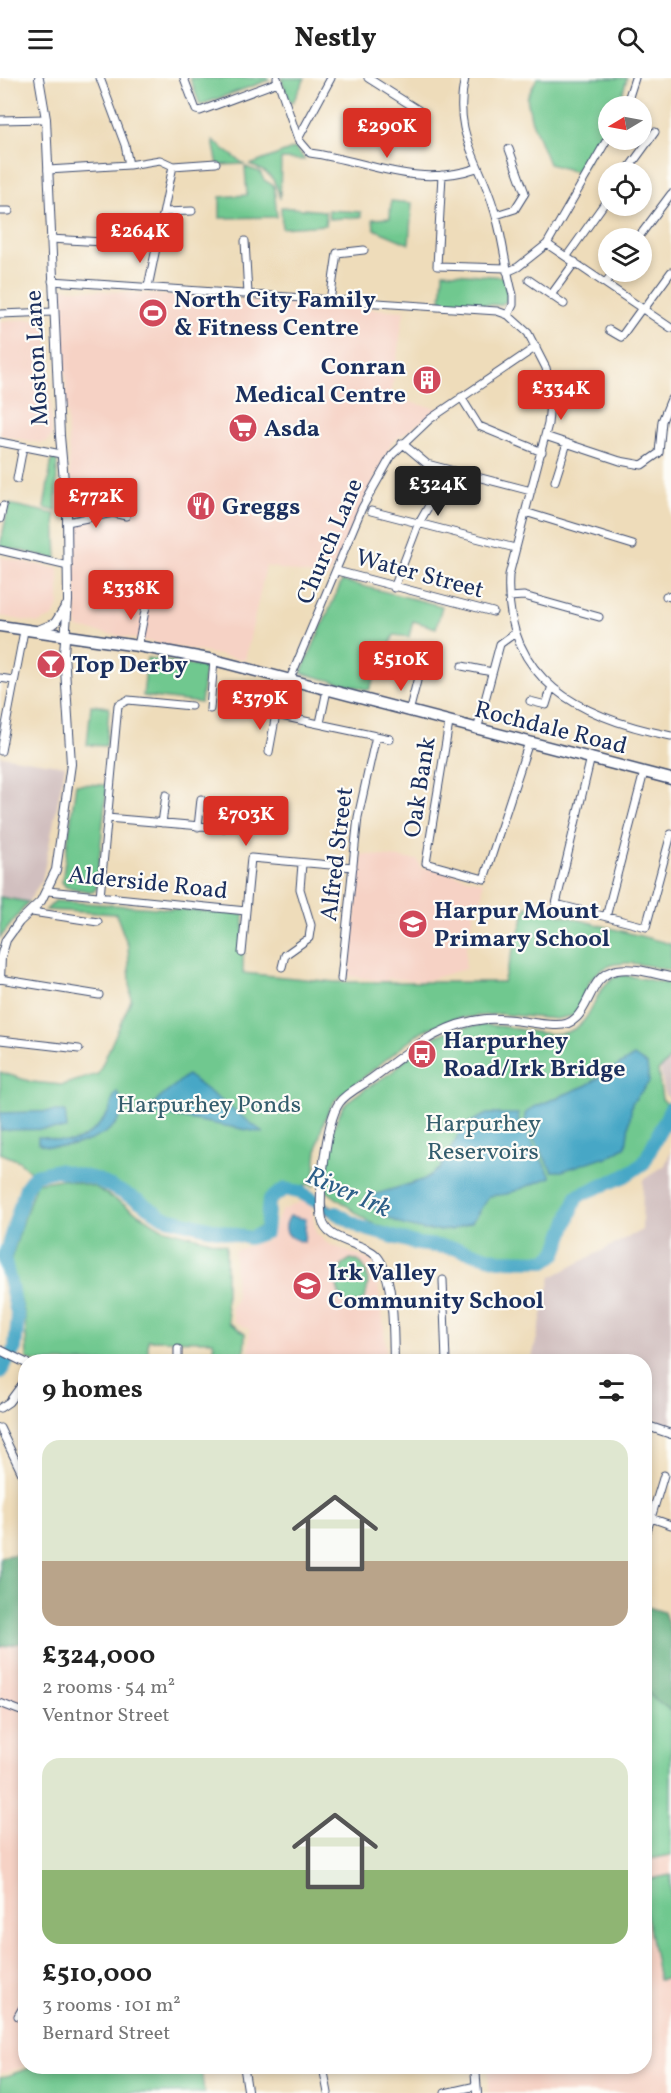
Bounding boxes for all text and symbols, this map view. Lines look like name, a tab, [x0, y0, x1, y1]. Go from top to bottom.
text: Nestly	[295, 20, 376, 58]
icon: menu	[24, 23, 57, 56]
icon: search	[614, 23, 647, 56]
north arrow	[598, 96, 652, 150]
map controls	[598, 96, 652, 282]
pin: £290K	[345, 108, 429, 159]
text: £290K	[357, 113, 417, 141]
button: locate	[598, 162, 652, 216]
pin: £264K	[98, 213, 182, 264]
text: £264K	[110, 218, 170, 246]
button: layers	[598, 228, 652, 282]
place label: North City Family & Fitness Centre	[174, 284, 377, 346]
street label: Moston Lane	[17, 289, 59, 427]
sports icon: North City Family & Fitness Centre	[137, 297, 169, 329]
place label: Conran Medical Centre	[235, 351, 406, 413]
building icon: Conran Medical Centre	[411, 364, 443, 396]
pin: £334K	[519, 370, 603, 421]
text: £334K	[532, 375, 590, 403]
supermarket icon: Asda	[227, 412, 259, 444]
place label: Asda	[264, 413, 320, 447]
pin: £324K	[396, 466, 480, 517]
text: £324K	[409, 471, 467, 499]
street label: Church Lane	[289, 474, 373, 610]
pin: £772K	[54, 478, 138, 529]
text: £772K	[68, 483, 124, 511]
restaurant icon: Greggs	[185, 490, 217, 522]
place label: Greggs	[222, 491, 300, 525]
street label: Water Street	[352, 542, 487, 608]
pin: £338K	[89, 570, 173, 621]
text: £338K	[102, 575, 160, 603]
pin: £510K	[359, 641, 443, 692]
text: £510K	[373, 646, 429, 674]
bar icon: Top Derby	[35, 648, 67, 680]
place label: Top Derby	[72, 649, 188, 683]
pin: £379K	[218, 680, 302, 731]
text: £379K	[232, 685, 288, 713]
street label: Rochdale Road	[471, 694, 630, 764]
street label: Oak Bank	[396, 734, 446, 840]
street label: Alfred Street	[313, 785, 363, 923]
pin: £703K	[204, 796, 288, 847]
text: £703K	[217, 801, 275, 829]
street label: Alderside Road	[66, 859, 229, 909]
place label: Harpur Mount Primary School	[434, 895, 610, 957]
school or university icon: Harpur Mount Primary School	[397, 908, 429, 940]
place label: Harpurhey Road/Irk Bridge	[443, 1025, 626, 1087]
bus stop icon: Harpurhey Road/Irk Bridge	[406, 1038, 438, 1070]
park label: Harpurhey Ponds	[117, 1089, 301, 1123]
park label: Harpurhey Reservoirs	[425, 1108, 541, 1170]
water label: River Irk	[300, 1158, 396, 1228]
place label: Irk Valley Community School	[328, 1257, 544, 1319]
school or university icon: Irk Valley Community School	[291, 1270, 323, 1302]
text: 9 homes	[42, 1372, 143, 1408]
icon: filters	[595, 1374, 628, 1407]
icon: home	[281, 1479, 389, 1587]
text: £324,000	[42, 1638, 155, 1674]
text: 2 rooms · 54 m²	[42, 1674, 175, 1702]
text: Ventnor Street	[42, 1702, 170, 1730]
icon: home	[281, 1797, 389, 1905]
text: £510,000	[42, 1956, 152, 1992]
text: 3 rooms · 101 m²	[42, 1992, 181, 2020]
text: Bernard Street	[42, 2020, 170, 2048]

